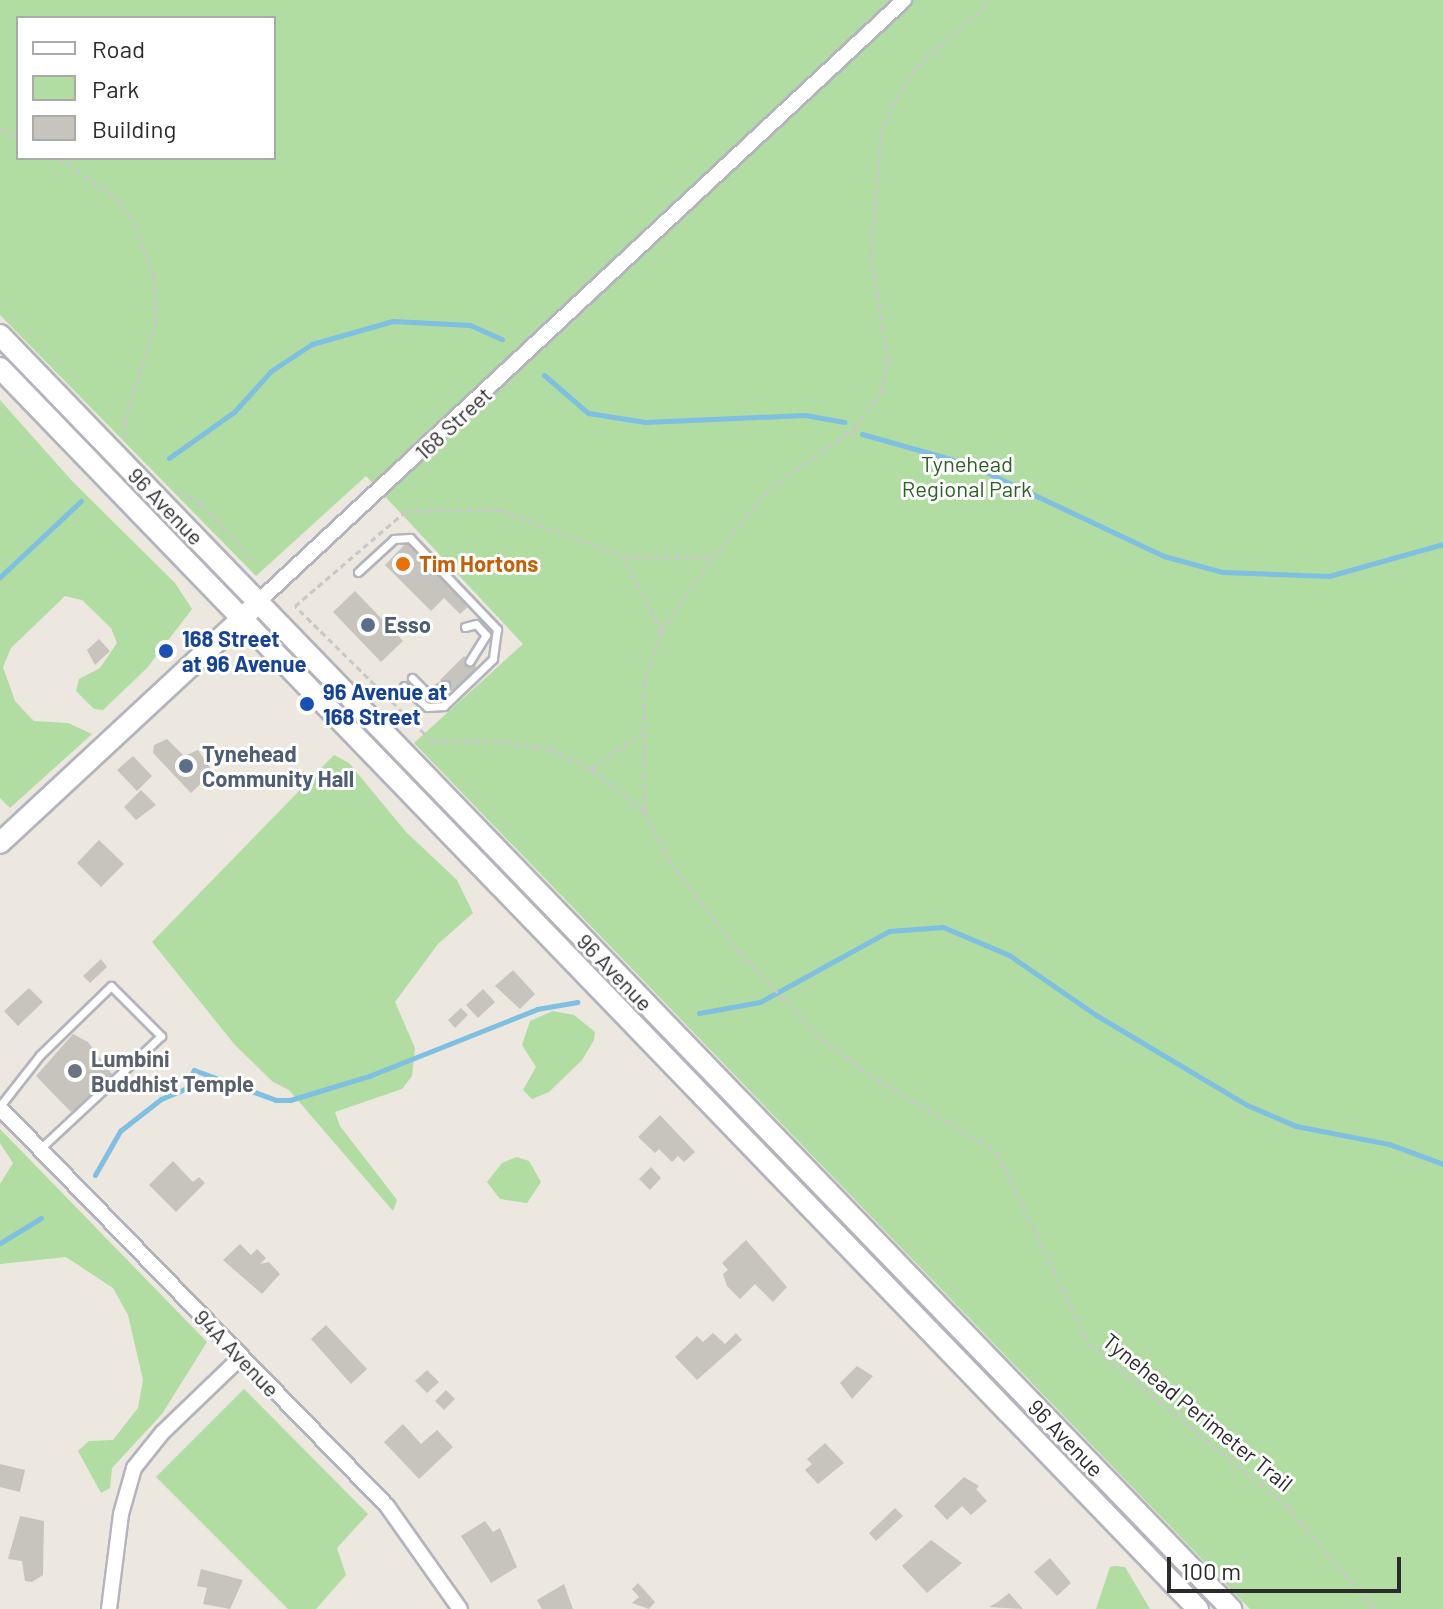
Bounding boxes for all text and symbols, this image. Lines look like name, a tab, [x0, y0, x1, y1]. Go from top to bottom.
legend	[16, 16, 276, 160]
text: Road	[92, 34, 145, 63]
text: Park	[92, 74, 139, 103]
text: Building	[92, 114, 176, 143]
street label: 168 Street	[409, 381, 497, 465]
park label: Tynehead Regional Park	[902, 450, 1032, 502]
street label: 96 Avenue	[123, 462, 209, 550]
place label: Tim Hortons	[419, 551, 538, 577]
marker: Tim Hortons	[394, 555, 412, 573]
place label: Esso	[384, 612, 431, 638]
marker: Esso	[359, 616, 377, 634]
place label: 168 Street at 96 Avenue	[182, 625, 306, 676]
marker: 168 Street at 96 Avenue	[157, 642, 175, 660]
place label: 96 Avenue at 168 Street	[323, 678, 447, 730]
marker: 96 Avenue at 168 Street	[298, 695, 316, 713]
place label: Tynehead Community Hall	[202, 740, 354, 792]
marker: Tynehead Community Hall	[177, 757, 195, 775]
street label: 96 Avenue	[572, 928, 658, 1016]
place label: Lumbini Buddhist Temple	[91, 1045, 254, 1096]
marker: Lumbini Buddhist Temple	[66, 1062, 84, 1080]
street label: 94A Avenue	[189, 1304, 285, 1402]
street label: Tynehead Perimeter Trail	[1098, 1327, 1298, 1497]
street label: 96 Avenue	[1023, 1394, 1109, 1482]
scale bar	[1171, 1541, 1405, 1591]
text: 100 m	[1181, 1556, 1241, 1585]

